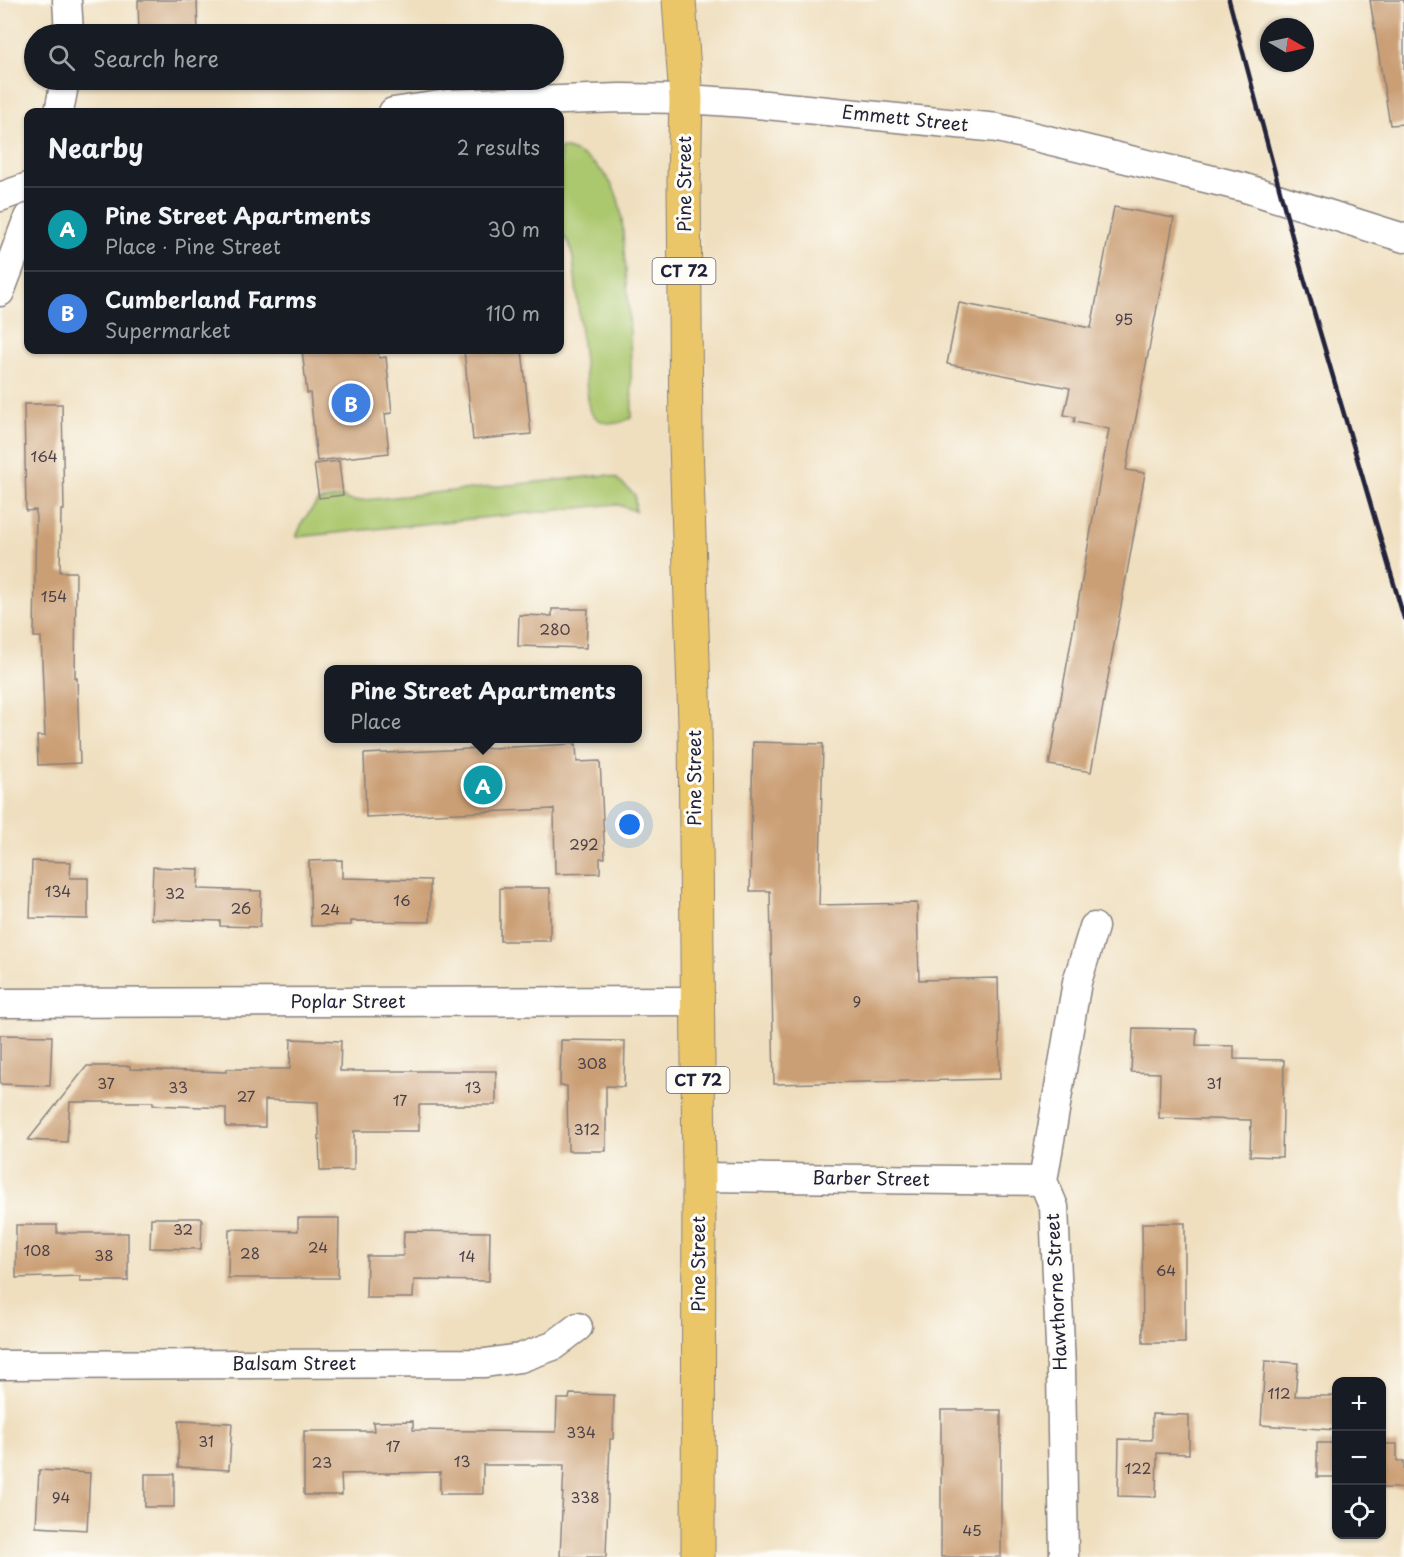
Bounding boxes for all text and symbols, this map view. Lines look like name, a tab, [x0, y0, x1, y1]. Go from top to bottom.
north arrow	[1260, 18, 1314, 72]
search box	[24, 24, 564, 90]
icon: search	[45, 41, 78, 74]
text: Search here	[93, 41, 219, 74]
street label: Emmett Street	[841, 97, 970, 138]
text: Nearby	[48, 128, 143, 167]
text: 2 results	[457, 132, 540, 162]
street label: Pine Street	[670, 136, 697, 232]
text: Pine Street Apartments	[105, 198, 371, 231]
text: A	[60, 214, 75, 244]
text: 30 m	[487, 214, 540, 244]
text: Place · Pine Street	[105, 231, 281, 261]
road number: CT 72	[652, 258, 716, 284]
text: Cumberland Farms	[105, 282, 316, 315]
text: B	[61, 298, 74, 328]
text: 110 m	[486, 298, 540, 328]
house number: 95	[1115, 307, 1133, 330]
text: Supermarket	[105, 315, 231, 345]
pin: B	[332, 380, 370, 426]
house number: 164	[30, 444, 58, 467]
house number: 154	[41, 584, 67, 607]
house number: 280	[540, 617, 570, 640]
popup	[324, 665, 642, 743]
text: Pine Street Apartments	[350, 673, 616, 706]
text: Place	[350, 706, 401, 736]
street label: Pine Street	[680, 730, 707, 826]
pin: A	[464, 762, 502, 808]
your location	[615, 810, 644, 839]
house number: 292	[569, 832, 599, 855]
house number: 134	[45, 879, 71, 902]
house number: 32	[165, 881, 185, 904]
house number: 16	[393, 888, 411, 911]
house number: 26	[231, 896, 251, 919]
house number: 24	[320, 897, 340, 920]
street label: Poplar Street	[290, 987, 406, 1014]
house number: 9	[853, 989, 861, 1012]
house number: 308	[577, 1051, 607, 1074]
road number: CT 72	[666, 1067, 730, 1093]
house number: 37	[97, 1071, 115, 1094]
house number: 31	[1206, 1071, 1222, 1094]
house number: 33	[168, 1075, 188, 1098]
house number: 13	[465, 1075, 481, 1098]
house number: 27	[237, 1084, 256, 1107]
house number: 17	[393, 1088, 407, 1111]
house number: 312	[574, 1117, 600, 1140]
street label: Barber Street	[812, 1163, 930, 1192]
street label: Hawthorne Street	[1038, 1213, 1073, 1371]
street label: Pine Street	[684, 1216, 711, 1312]
house number: 32	[173, 1217, 193, 1240]
house number: 24	[308, 1235, 328, 1258]
house number: 108	[23, 1238, 51, 1261]
house number: 28	[240, 1241, 260, 1264]
house number: 38	[94, 1243, 114, 1266]
house number: 14	[459, 1244, 475, 1267]
house number: 64	[1156, 1258, 1176, 1281]
street label: Balsam Street	[232, 1349, 356, 1376]
map controls	[1332, 1377, 1386, 1539]
button: +	[1332, 1377, 1386, 1431]
house number: 112	[1267, 1381, 1291, 1404]
house number: 334	[566, 1420, 596, 1443]
house number: 31	[198, 1429, 214, 1452]
button: −	[1332, 1431, 1386, 1485]
house number: 17	[386, 1434, 400, 1457]
house number: 13	[454, 1449, 470, 1472]
house number: 23	[312, 1450, 332, 1473]
house number: 122	[1125, 1456, 1151, 1479]
house number: 94	[52, 1485, 70, 1508]
house number: 338	[570, 1485, 600, 1508]
button: locate	[1332, 1485, 1386, 1539]
house number: 45	[962, 1518, 982, 1541]

